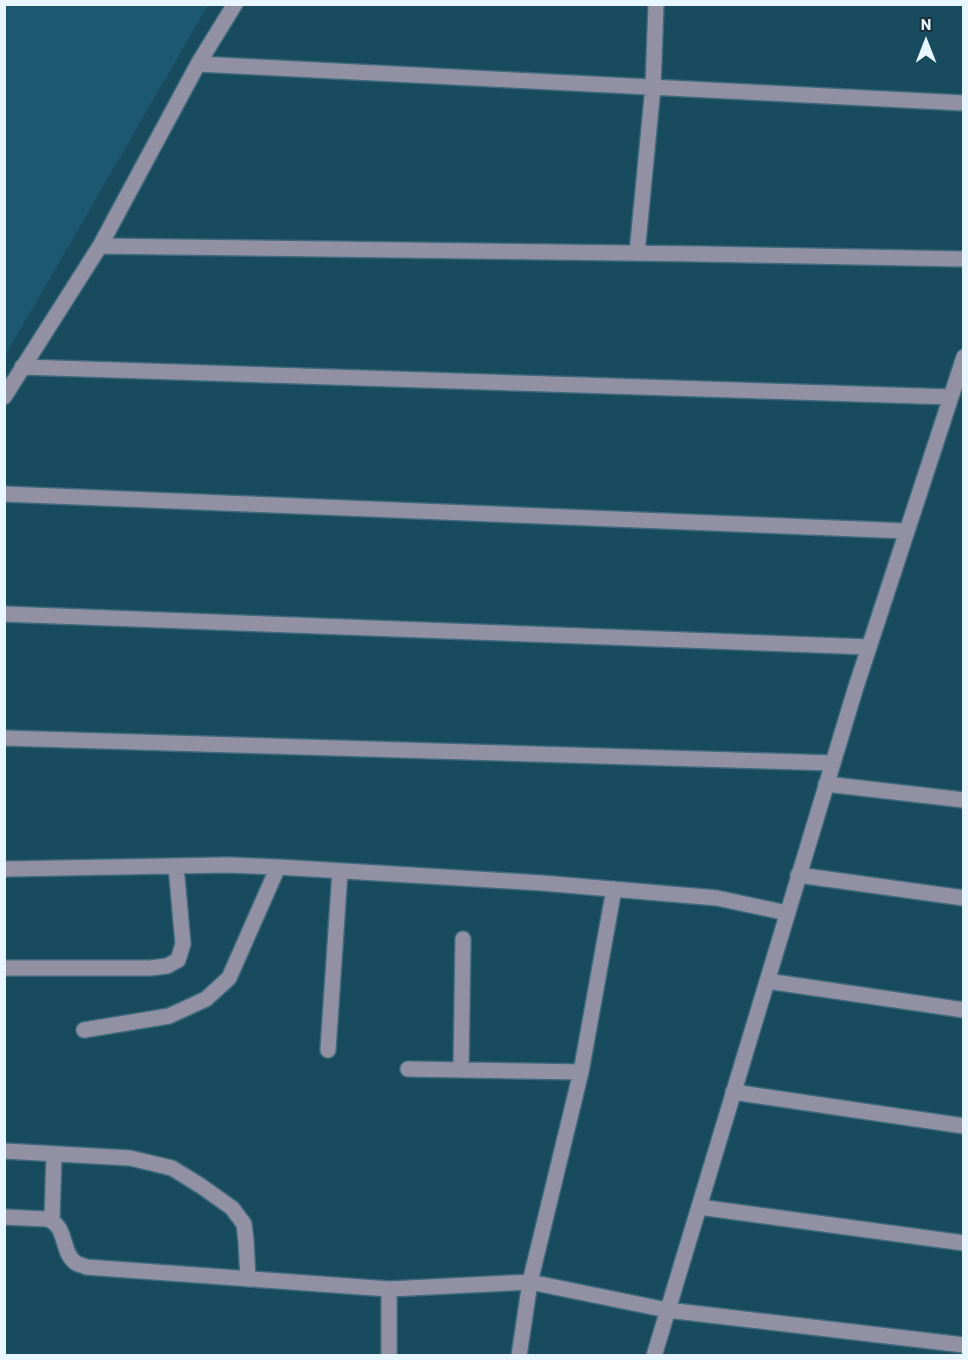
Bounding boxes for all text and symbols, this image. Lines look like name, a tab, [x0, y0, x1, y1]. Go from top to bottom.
north arrow	[896, 12, 956, 72]
text: N	[921, 14, 931, 33]

